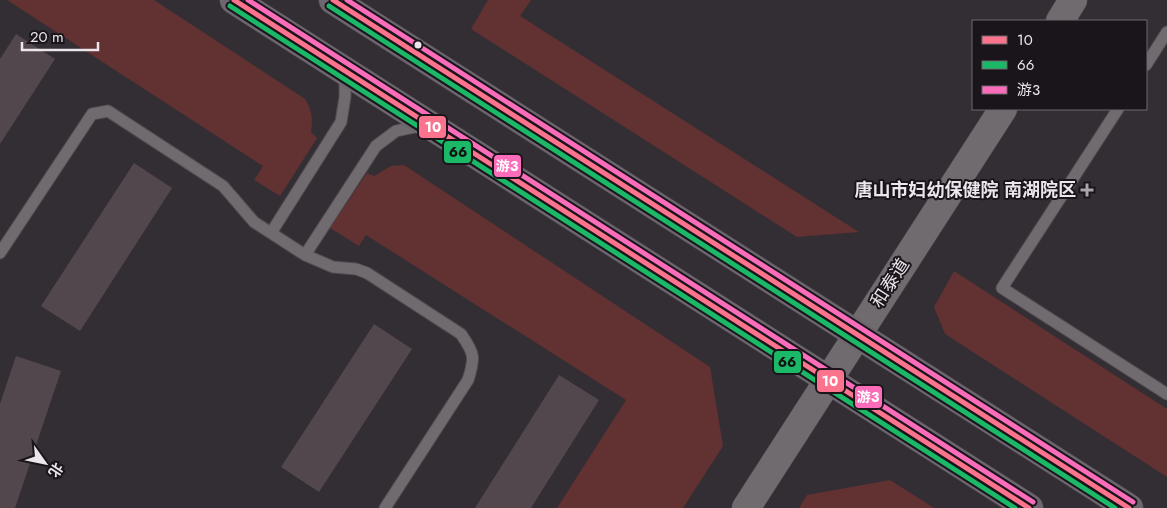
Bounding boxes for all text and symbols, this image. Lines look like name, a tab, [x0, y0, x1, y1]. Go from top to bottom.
scale bar	[22, 20, 99, 52]
legend	[972, 20, 1147, 110]
text: 20 m	[30, 26, 64, 48]
text: 10	[1017, 29, 1033, 51]
unlabelled marker	[413, 40, 423, 50]
text: 66	[1017, 54, 1034, 76]
text: 游3	[1017, 79, 1040, 101]
line badge: 10	[418, 115, 447, 139]
text: 10	[425, 117, 441, 137]
line badge: 66	[443, 140, 472, 164]
text: 66	[449, 142, 467, 162]
line badge: 游3	[493, 154, 522, 178]
text: 游3	[496, 156, 519, 176]
place label: 唐山市妇幼保健院 南湖院区	[855, 177, 1076, 203]
marker: 唐山市妇幼保健院 南湖院区	[1080, 183, 1094, 197]
street label: 和泰道	[864, 253, 916, 313]
line badge: 66	[773, 350, 802, 374]
text: 66	[778, 352, 796, 372]
line badge: 10	[816, 369, 845, 393]
text: 10	[822, 371, 838, 391]
line badge: 游3	[854, 385, 883, 409]
text: 游3	[857, 387, 880, 407]
north arrow	[20, 438, 70, 488]
text: 北	[44, 459, 68, 481]

